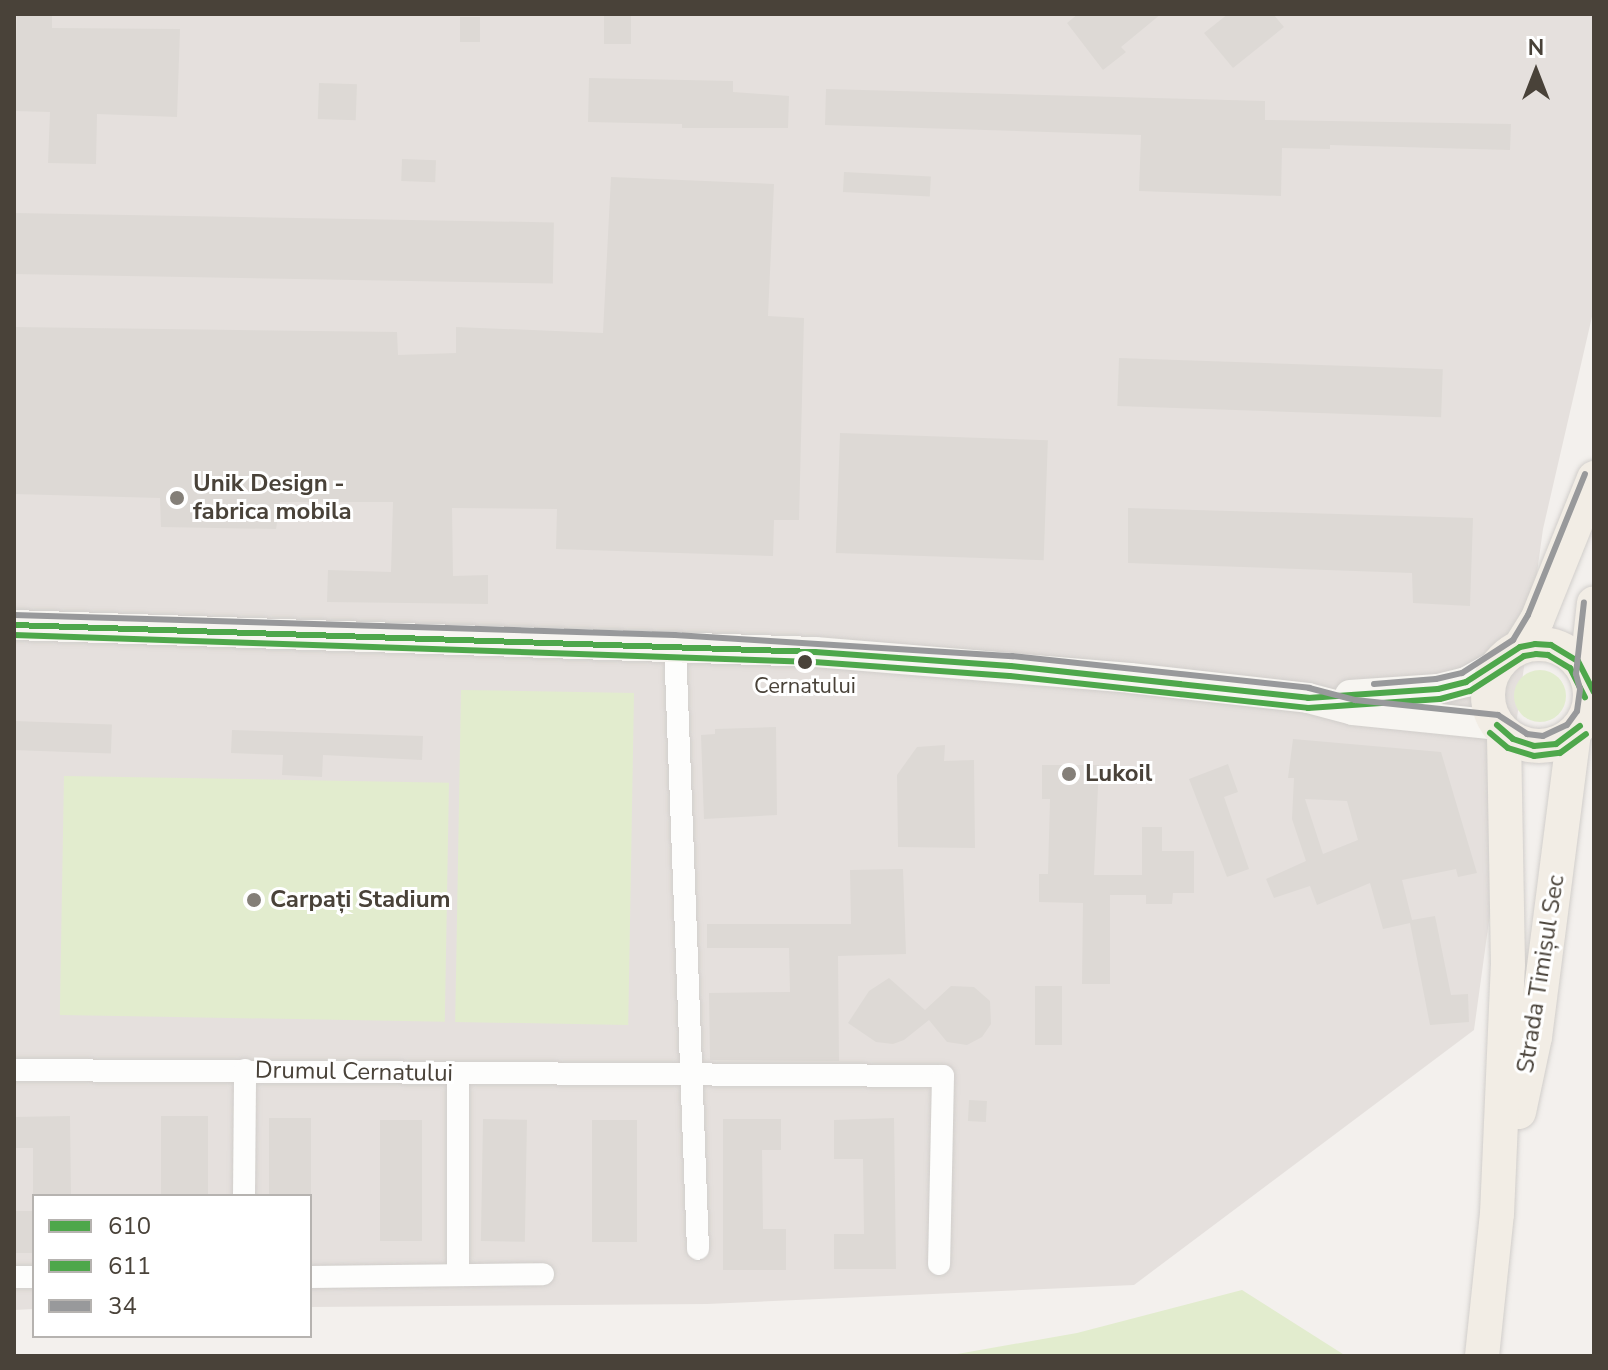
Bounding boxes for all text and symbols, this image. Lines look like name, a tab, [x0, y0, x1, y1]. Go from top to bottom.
north arrow	[1496, 32, 1576, 112]
text: N	[1528, 33, 1544, 63]
place label: Unik Design - fabrica mobila	[193, 470, 352, 526]
marker: Unik Design - fabrica mobila	[168, 489, 186, 507]
marker: Cernatului	[797, 654, 813, 670]
place label: Cernatului	[754, 674, 856, 700]
place label: Lukoil	[1085, 760, 1152, 788]
marker: Lukoil	[1060, 765, 1078, 783]
street label: Strada Timișul Sec	[1511, 873, 1571, 1075]
place label: Carpați Stadium	[270, 886, 451, 914]
marker: Carpați Stadium	[245, 891, 263, 909]
street label: Drumul Cernatului	[255, 1056, 453, 1088]
legend	[32, 1194, 312, 1338]
text: 610	[108, 1210, 151, 1242]
text: 611	[108, 1250, 151, 1282]
text: 34	[108, 1290, 137, 1322]

